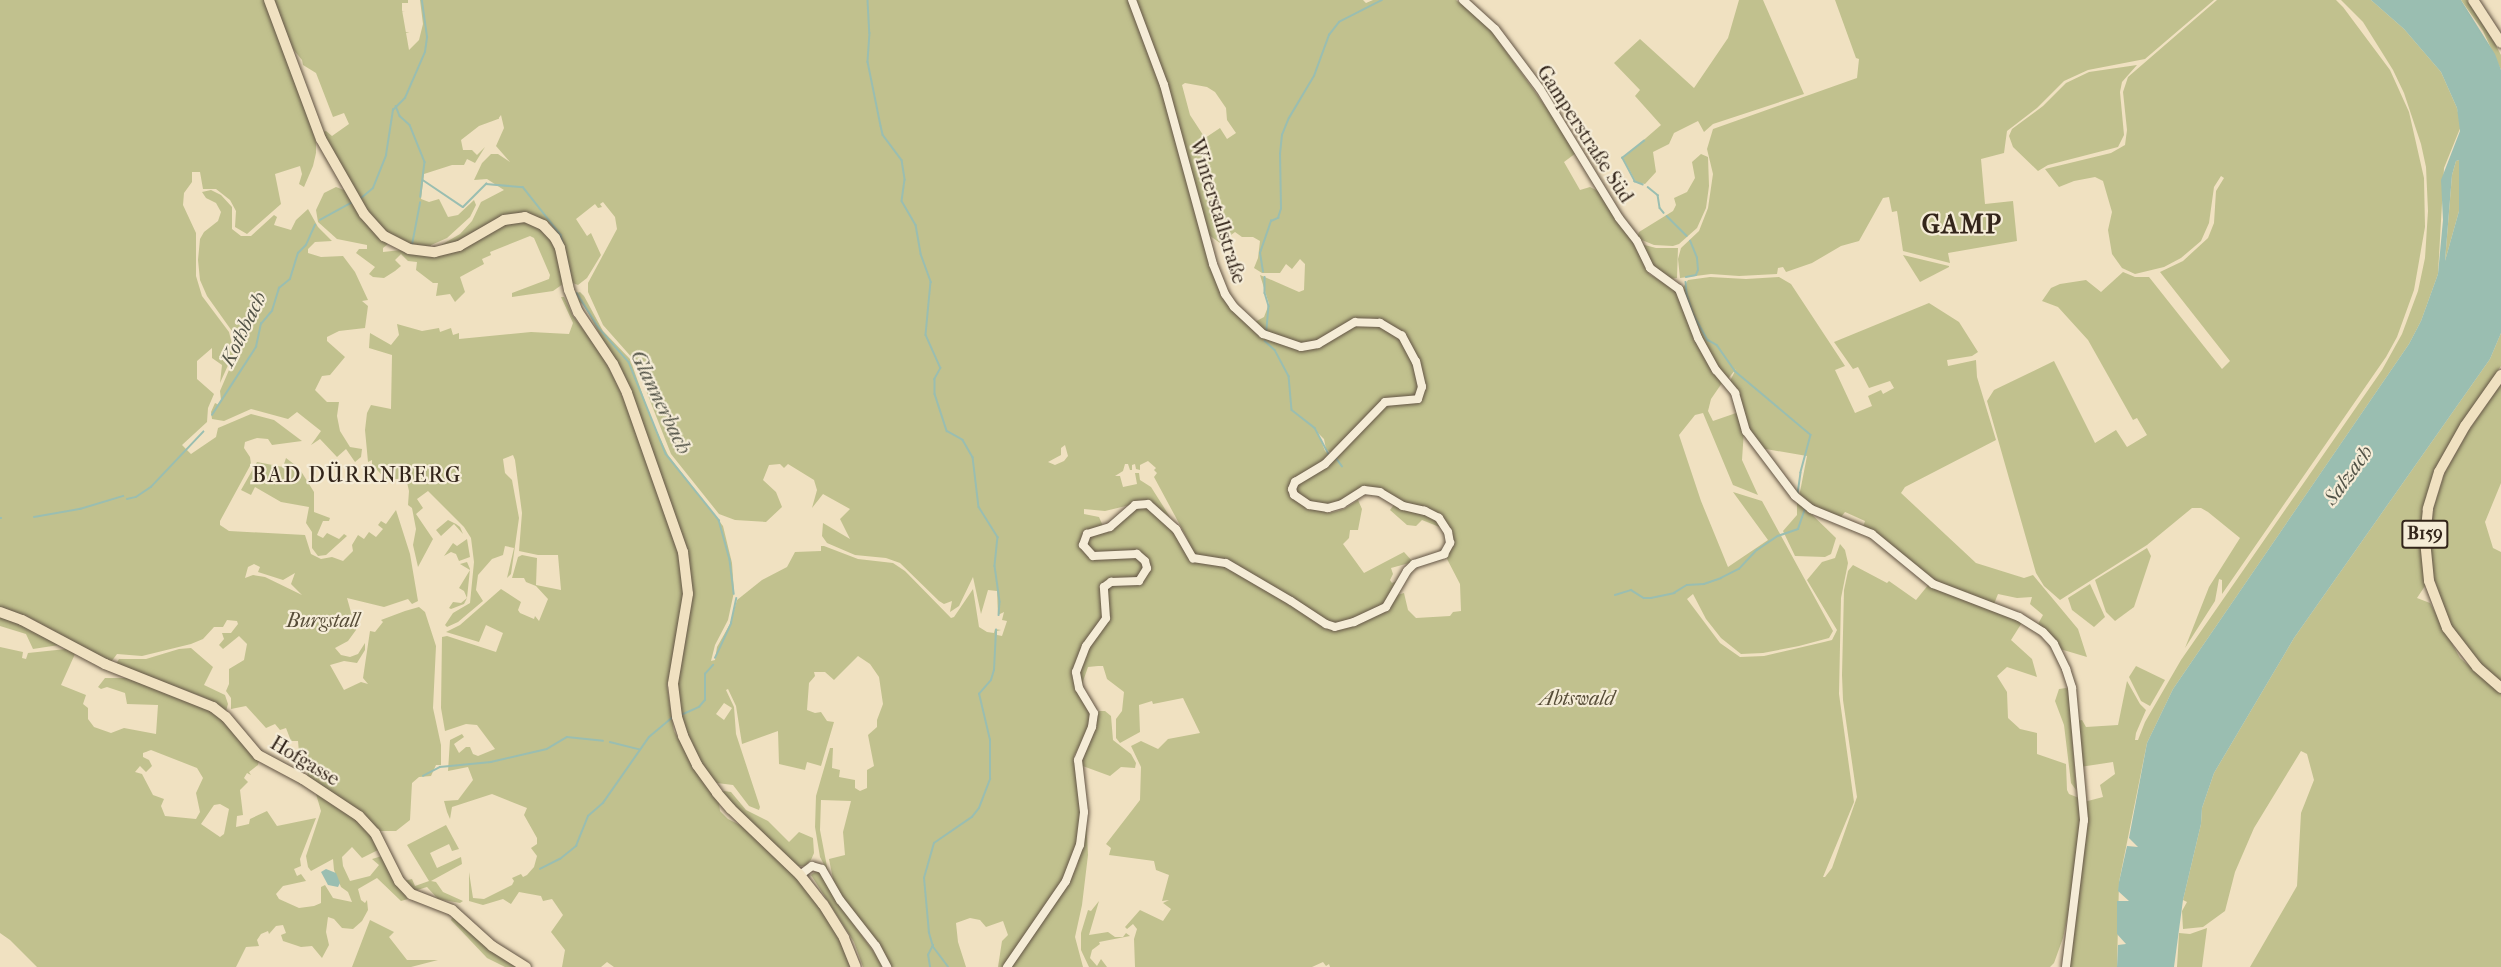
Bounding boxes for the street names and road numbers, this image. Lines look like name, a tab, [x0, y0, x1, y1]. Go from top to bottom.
street label: Gamperstraße Süd	[1532, 61, 1638, 207]
street label: Winterstallstraße	[1185, 136, 1251, 286]
road number: B159	[2401, 519, 2449, 549]
street label: Hofgasse	[266, 731, 344, 791]

